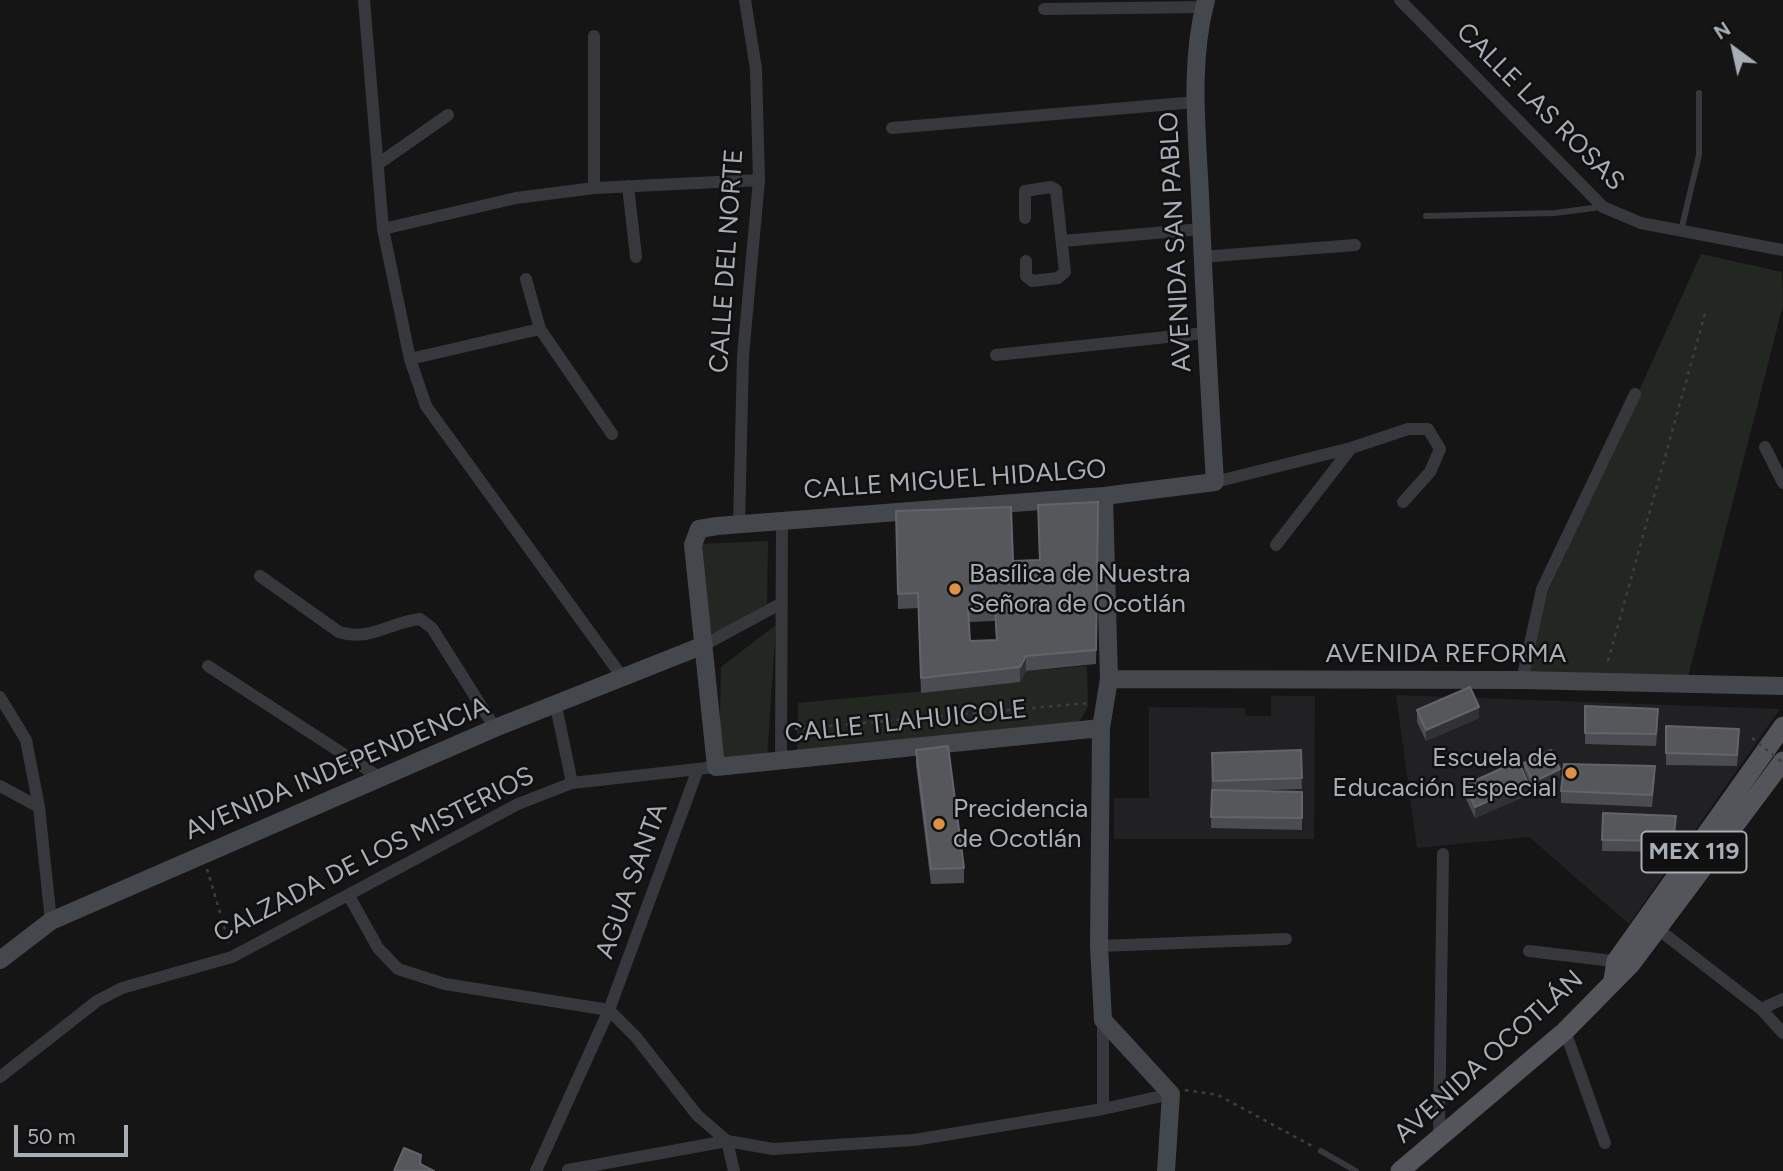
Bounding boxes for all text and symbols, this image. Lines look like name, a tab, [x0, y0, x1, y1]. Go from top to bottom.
north arrow	[1699, 14, 1769, 84]
street label: CALLE LAS ROSAS	[1450, 17, 1630, 197]
text: N	[1710, 17, 1735, 45]
street label: AVENIDA SAN PABLO	[1154, 111, 1198, 373]
street label: CALLE DEL NORTE	[704, 148, 750, 374]
street label: CALLE MIGUEL HIDALGO	[803, 454, 1107, 506]
place label: Basílica de Nuestra Señora de Ocotlán	[969, 558, 1190, 620]
marker: Basílica de Nuestra Señora de Ocotlán	[947, 581, 963, 597]
street label: AVENIDA REFORMA	[1326, 638, 1566, 670]
street label: AVENIDA INDEPENDENCIA	[181, 691, 493, 847]
street label: CALLE TLAHUICOLE	[783, 694, 1029, 750]
place label: Escuela de Educación Especial	[1332, 742, 1557, 804]
street label: CALZADA DE LOS MISTERIOS	[209, 760, 539, 950]
marker: Escuela de Educación Especial	[1563, 765, 1579, 781]
place label: Precidencia de Ocotlán	[953, 793, 1088, 854]
street label: AGUA SANTA	[589, 799, 675, 963]
marker: Precidencia de Ocotlán	[931, 816, 947, 832]
road number: MEX 119	[1642, 832, 1746, 872]
street label: AVENIDA OCOTLÁN	[1388, 964, 1590, 1150]
scale bar	[18, 1112, 131, 1156]
text: 50 m	[27, 1124, 76, 1149]

